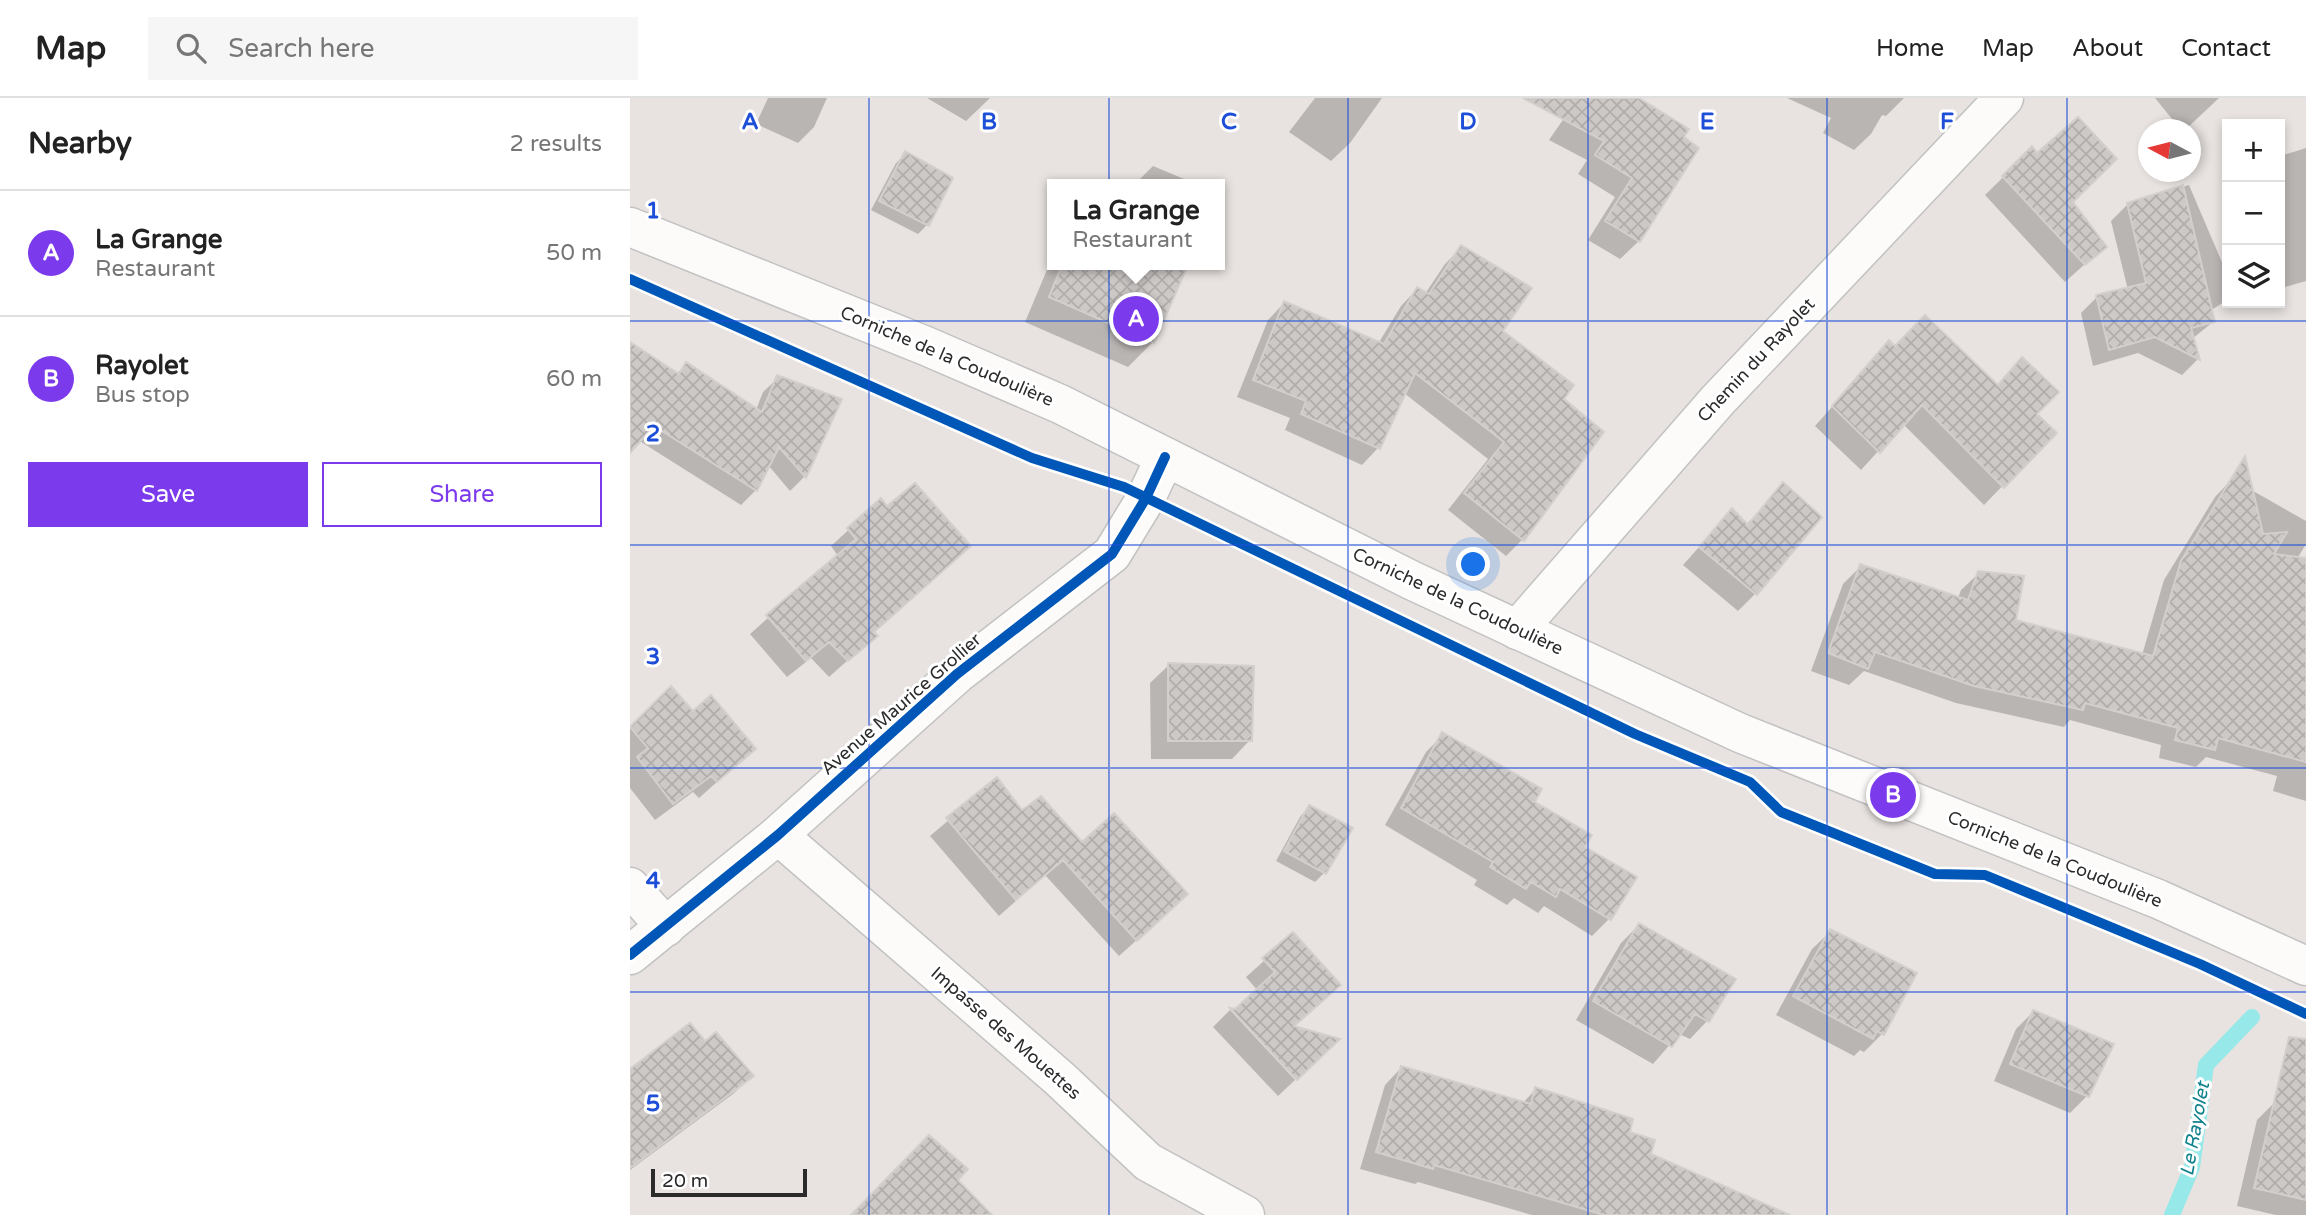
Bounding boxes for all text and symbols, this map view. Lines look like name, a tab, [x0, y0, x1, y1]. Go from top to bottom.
search box	[148, 17, 638, 80]
text: Map	[35, 29, 106, 68]
icon: search	[172, 29, 210, 67]
text: Search here	[228, 33, 374, 64]
text: Home	[1876, 34, 1944, 63]
text: Map	[1982, 34, 2034, 63]
text: About	[2072, 34, 2143, 63]
text: Contact	[2181, 34, 2271, 63]
text: A	[741, 108, 759, 136]
text: B	[981, 108, 997, 136]
text: C	[1221, 108, 1237, 136]
text: D	[1459, 108, 1477, 136]
text: E	[1700, 108, 1714, 136]
text: F	[1940, 108, 1954, 136]
north arrow	[2138, 119, 2201, 182]
map controls	[2222, 119, 2285, 308]
button: +	[2222, 119, 2285, 182]
text: Nearby	[28, 125, 132, 162]
text: 2 results	[509, 130, 602, 158]
popup	[1047, 179, 1225, 270]
button: −	[2222, 182, 2285, 245]
text: La Grange	[1072, 195, 1200, 226]
text: 1	[646, 197, 660, 225]
text: La Grange	[95, 224, 223, 255]
text: Restaurant	[1072, 226, 1192, 254]
text: A	[42, 239, 60, 267]
text: 50 m	[546, 239, 602, 267]
button: layers	[2222, 245, 2285, 308]
text: Restaurant	[95, 255, 215, 283]
pin: A	[1113, 293, 1159, 345]
street label: Chemin du Rayolet	[1693, 293, 1819, 427]
street label: Corniche de la Coudoulière	[837, 301, 1057, 411]
text: Rayolet	[95, 350, 189, 381]
text: B	[43, 365, 59, 393]
text: 60 m	[546, 365, 602, 393]
text: Bus stop	[95, 381, 190, 409]
text: 2	[646, 420, 660, 448]
button: Save	[28, 462, 308, 527]
button: Share	[322, 462, 602, 527]
street label: Corniche de la Coudoulière	[1349, 542, 1567, 660]
your location	[1456, 547, 1490, 581]
street label: Avenue Maurice Grollier	[816, 628, 986, 780]
text: 3	[646, 643, 660, 671]
pin: B	[1870, 769, 1916, 821]
street label: Corniche de la Coudoulière	[1944, 806, 2166, 912]
text: 4	[646, 867, 661, 895]
street label: Impasse des Mouettes	[926, 962, 1086, 1104]
water label: Le Rayolet	[2176, 1078, 2215, 1178]
text: 5	[646, 1090, 660, 1118]
scale bar	[651, 1166, 807, 1198]
text: 20 m	[662, 1170, 708, 1192]

